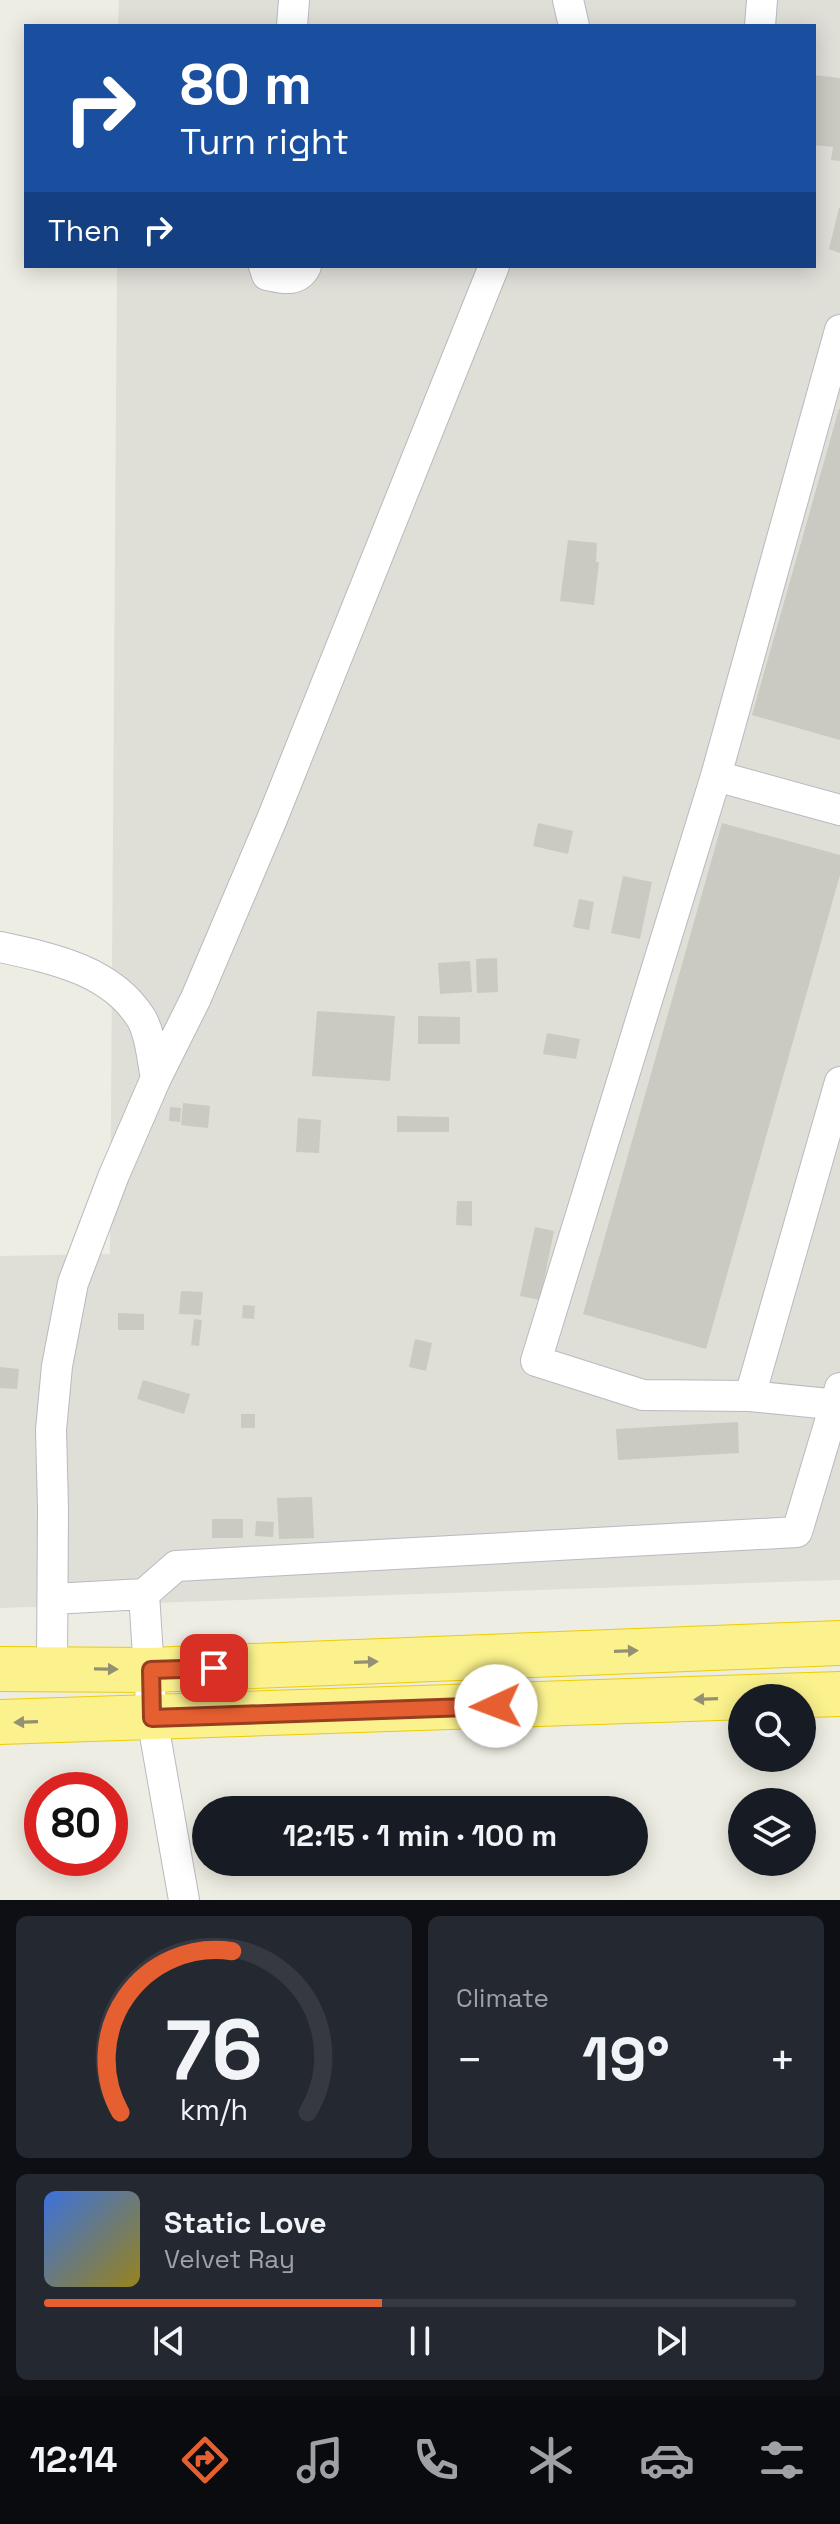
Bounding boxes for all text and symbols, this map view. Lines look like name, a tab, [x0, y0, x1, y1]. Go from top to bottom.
text: 80 m	[180, 49, 312, 120]
icon: right	[48, 56, 152, 160]
text: Turn right	[180, 119, 349, 165]
icon: right	[136, 208, 180, 252]
text: Then	[48, 211, 120, 250]
pin	[180, 1634, 248, 1702]
one-way arrow	[614, 1645, 639, 1658]
icon: arrive	[192, 1646, 236, 1690]
one-way arrow	[354, 1655, 379, 1668]
one-way arrow	[94, 1663, 119, 1675]
position arrow	[454, 1664, 538, 1748]
map controls	[728, 1684, 816, 1876]
button: search	[728, 1684, 816, 1772]
one-way arrow	[693, 1692, 718, 1705]
one-way arrow	[13, 1715, 38, 1728]
speed limit sign: 80	[24, 1772, 128, 1876]
button: layers	[728, 1788, 816, 1876]
text: 12:15 · 1 min · 100 m	[283, 1816, 557, 1855]
text: Climate	[456, 1981, 549, 2015]
text: 76	[165, 1997, 263, 2103]
text: 19°	[582, 2021, 670, 2098]
text: −	[456, 2032, 483, 2088]
text: +	[769, 2032, 796, 2088]
text: km/h	[180, 2092, 248, 2128]
text: Static Love	[164, 2203, 327, 2242]
text: Velvet Ray	[164, 2242, 295, 2276]
icon: previous	[147, 2319, 191, 2363]
icon: pause	[398, 2319, 442, 2363]
icon: next	[649, 2319, 693, 2363]
icon: directions	[177, 2432, 233, 2488]
icon: music	[292, 2432, 348, 2488]
icon: phone	[408, 2432, 464, 2488]
icon: climate	[523, 2432, 579, 2488]
icon: car	[639, 2432, 695, 2488]
icon: filters	[754, 2432, 810, 2488]
text: 12:14	[30, 2437, 117, 2483]

